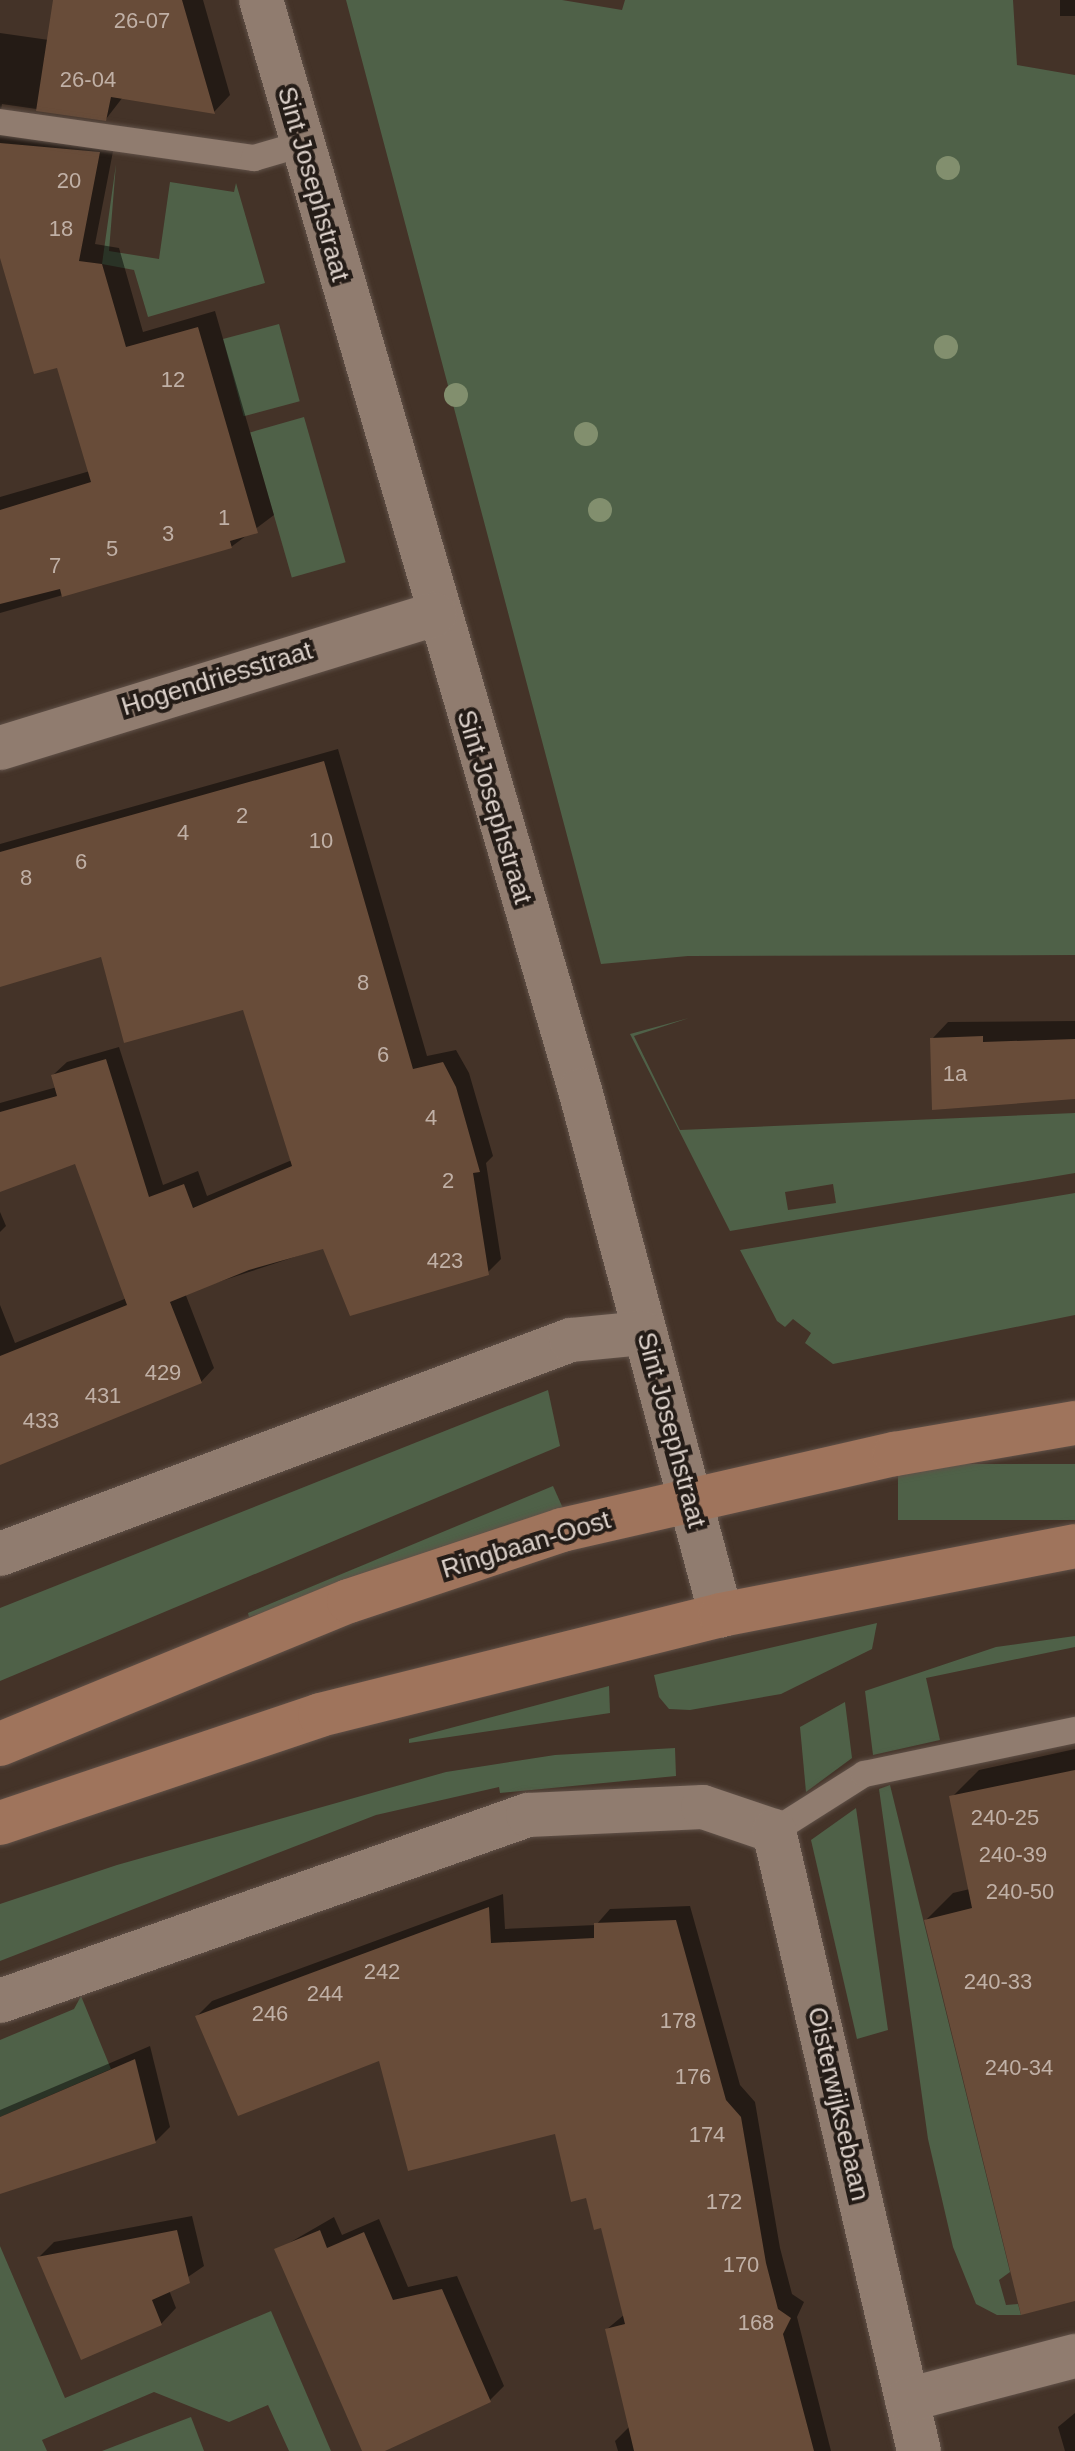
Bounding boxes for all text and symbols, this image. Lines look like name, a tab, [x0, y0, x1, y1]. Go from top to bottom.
house number: 26-07	[114, 8, 170, 34]
house number: 26-04	[60, 67, 116, 93]
street label: Sint Josephstraat	[270, 83, 356, 285]
house number: 20	[57, 168, 81, 194]
house number: 18	[49, 216, 73, 242]
house number: 12	[161, 367, 185, 393]
house number: 1	[218, 505, 230, 531]
house number: 3	[162, 521, 174, 547]
house number: 5	[106, 536, 118, 562]
house number: 7	[49, 553, 61, 579]
street label: Hogendriesstraat	[118, 635, 316, 723]
street label: Sint Josephstraat	[450, 706, 538, 908]
house number: 2	[236, 803, 248, 829]
house number: 4	[177, 820, 189, 846]
house number: 10	[309, 828, 333, 854]
house number: 6	[75, 849, 87, 875]
house number: 8	[20, 865, 32, 891]
house number: 8	[357, 970, 369, 996]
house number: 6	[377, 1042, 389, 1068]
house number: 1a	[943, 1061, 967, 1087]
house number: 4	[425, 1105, 437, 1131]
house number: 2	[442, 1168, 454, 1194]
house number: 423	[427, 1248, 463, 1274]
street label: Sint Josephstraat	[630, 1329, 712, 1531]
house number: 429	[145, 1360, 181, 1386]
house number: 431	[85, 1383, 121, 1409]
house number: 433	[23, 1408, 59, 1434]
street label: Ringbaan-Oost	[438, 1505, 614, 1585]
house number: 240-25	[971, 1805, 1039, 1831]
house number: 240-39	[979, 1842, 1047, 1868]
house number: 240-50	[986, 1879, 1054, 1905]
house number: 242	[364, 1959, 400, 1985]
house number: 240-33	[964, 1969, 1032, 1995]
house number: 244	[307, 1981, 343, 2007]
house number: 246	[252, 2001, 288, 2027]
street label: Oisterwijksebaan	[801, 2004, 875, 2204]
house number: 178	[660, 2008, 696, 2034]
house number: 240-34	[985, 2055, 1053, 2081]
house number: 176	[675, 2064, 711, 2090]
house number: 174	[689, 2122, 725, 2148]
house number: 172	[706, 2189, 742, 2215]
house number: 170	[723, 2252, 759, 2278]
house number: 168	[738, 2310, 774, 2336]

